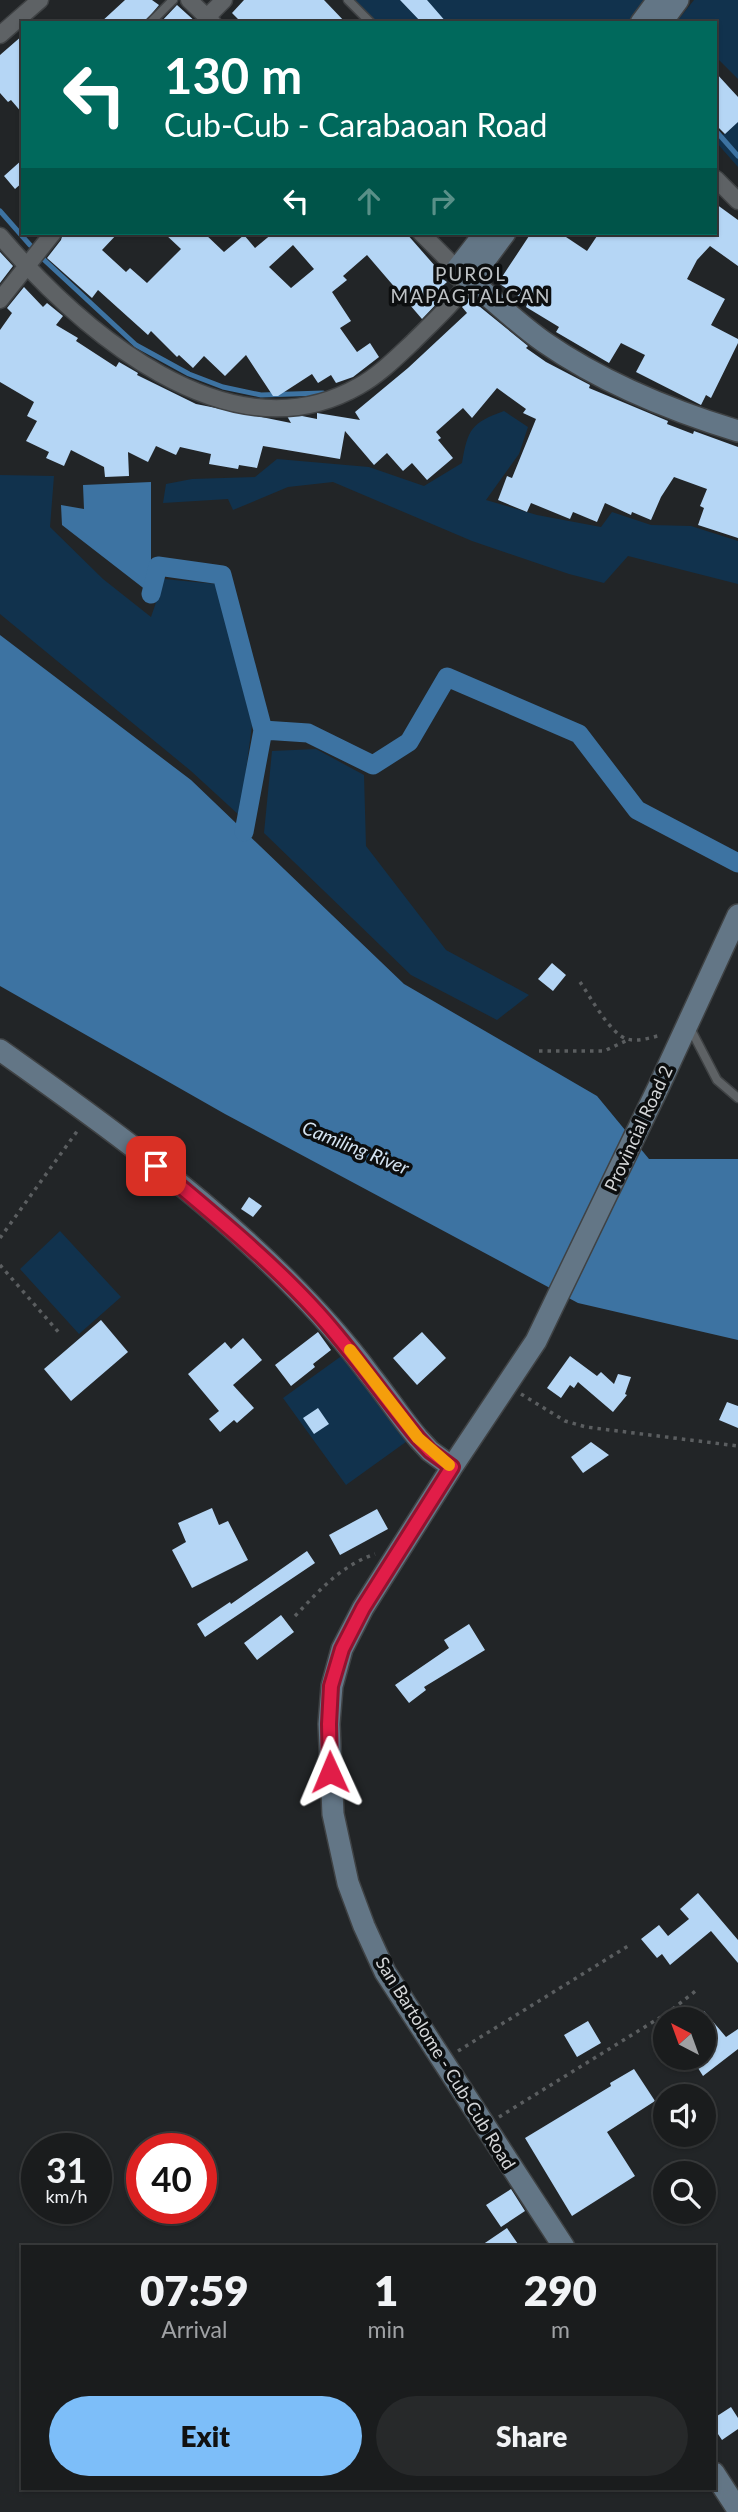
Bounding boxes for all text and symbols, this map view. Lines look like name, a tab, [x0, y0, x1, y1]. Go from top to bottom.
text: 130 m	[164, 46, 302, 104]
icon: left	[49, 49, 140, 140]
text: Cub-Cub - Carabaoan Road	[164, 105, 547, 144]
icon: left	[277, 182, 315, 220]
icon: ahead	[350, 182, 388, 220]
icon: right	[423, 182, 461, 220]
district label: PUROL MAPAGTALCAN	[390, 262, 552, 307]
street label: Provincial Road 2	[599, 1062, 677, 1194]
water label: Camiling River	[299, 1115, 413, 1179]
pin	[126, 1136, 186, 1196]
icon: arrive	[137, 1147, 175, 1185]
position arrow	[293, 1735, 367, 1809]
street label: San Bartolome - Cub-Cub Road	[371, 1953, 521, 2173]
north arrow	[653, 2007, 716, 2070]
map controls	[653, 2007, 716, 2224]
button: sound	[653, 2084, 716, 2147]
speed limit sign: 40	[126, 2133, 217, 2224]
text: 31	[46, 2148, 87, 2190]
button: search	[653, 2161, 716, 2224]
text: km/h	[45, 2185, 88, 2207]
text: 07:59	[140, 2265, 249, 2315]
text: 1	[374, 2265, 398, 2315]
text: 290	[524, 2265, 597, 2315]
text: Arrival	[161, 2315, 227, 2343]
text: min	[368, 2315, 405, 2343]
text: m	[551, 2315, 570, 2343]
button: Exit	[49, 2396, 362, 2476]
button: Share	[376, 2396, 688, 2476]

